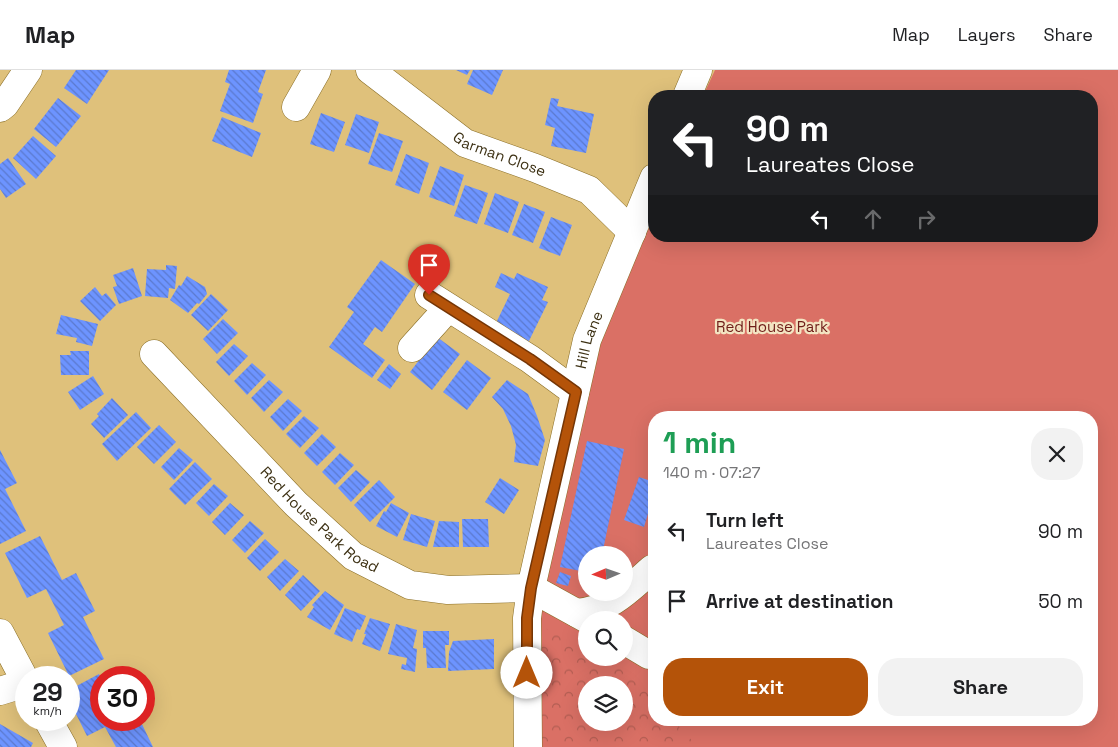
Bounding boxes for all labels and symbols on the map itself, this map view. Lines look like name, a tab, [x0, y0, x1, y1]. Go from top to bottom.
street label: Garman Close	[449, 127, 549, 181]
pin	[408, 244, 450, 295]
street label: Hill Lane	[571, 308, 607, 371]
park label: Red House Park	[716, 317, 828, 336]
street label: Red House Park Road	[256, 462, 382, 577]
north arrow	[578, 546, 632, 601]
position arrow	[500, 646, 552, 698]
speed limit sign: 30	[90, 666, 155, 731]

